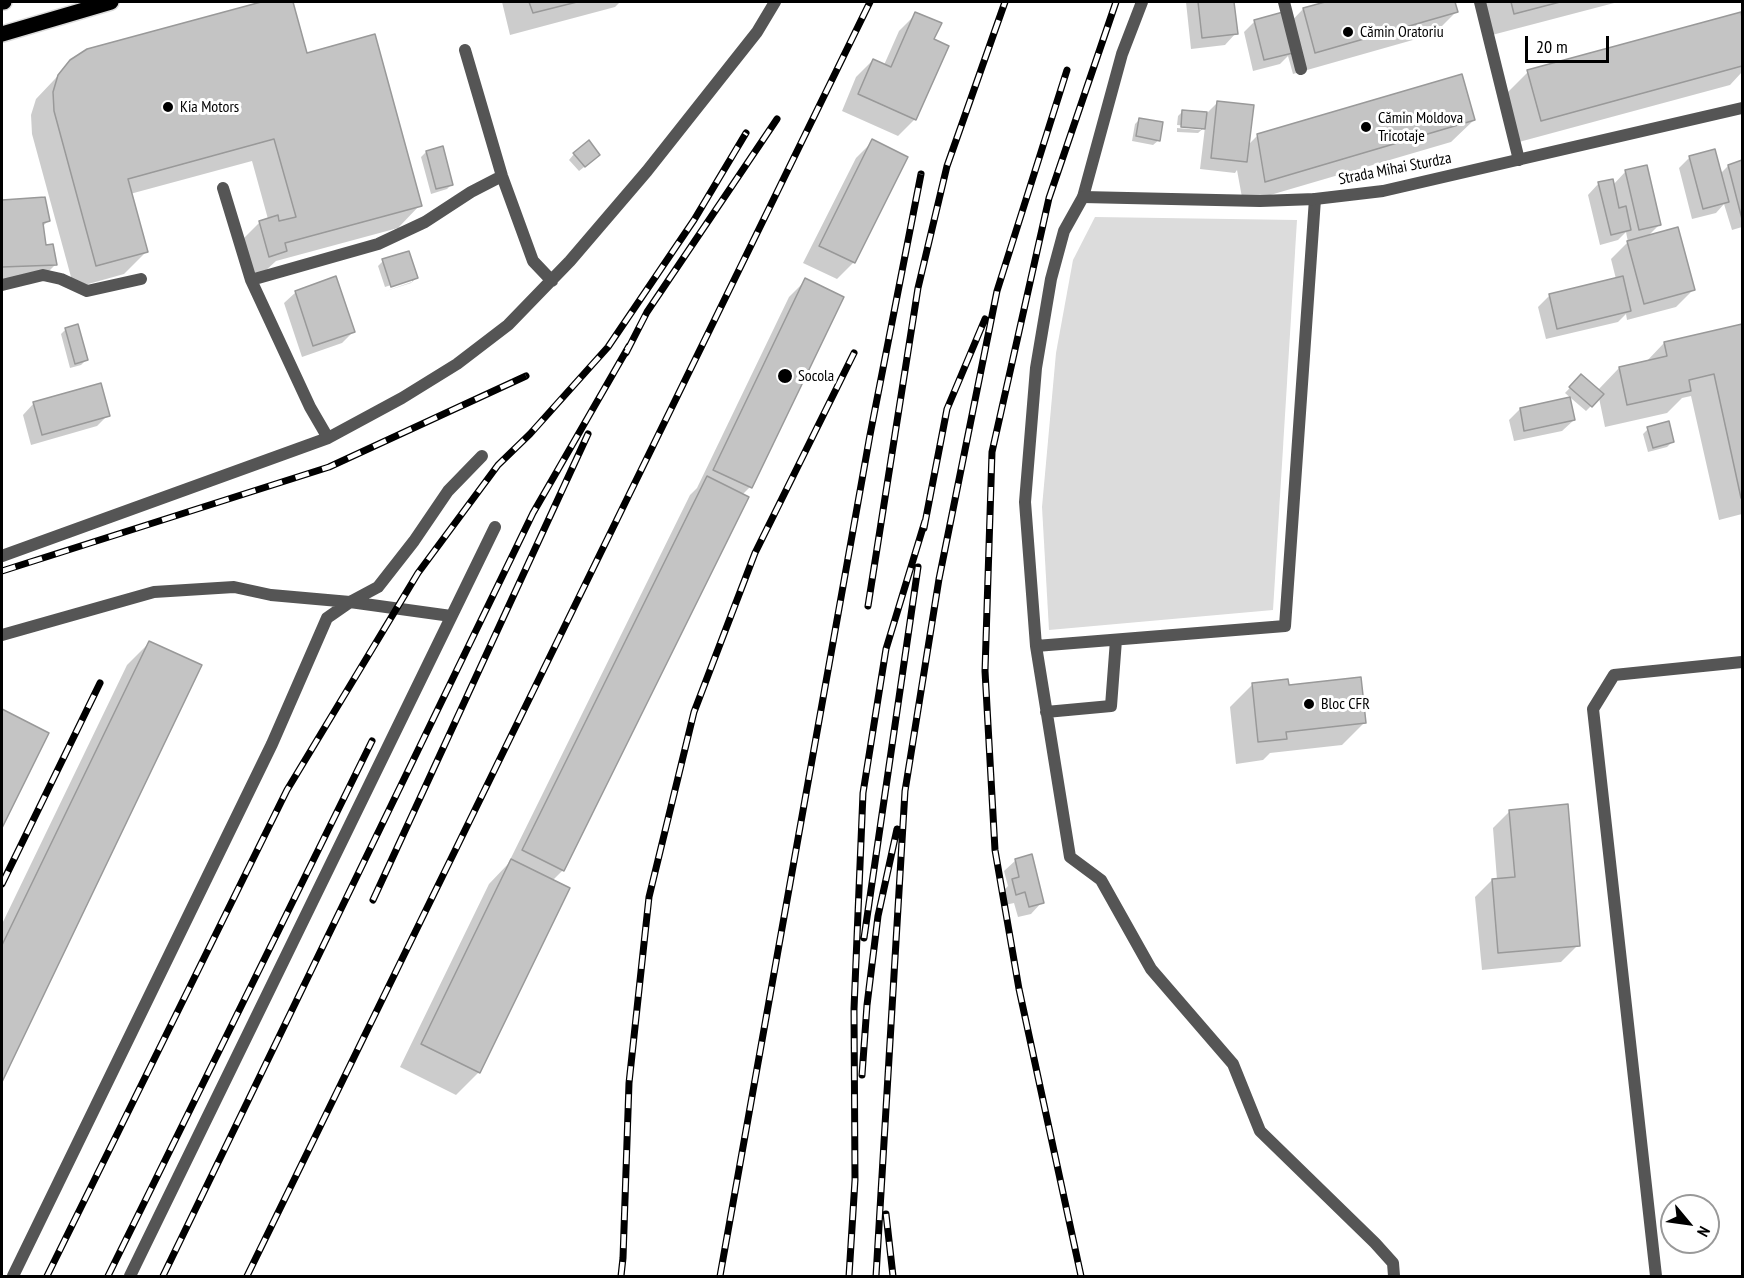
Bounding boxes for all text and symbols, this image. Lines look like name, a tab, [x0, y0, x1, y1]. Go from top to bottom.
place label: Cămin Oratoriu	[1360, 22, 1444, 42]
scale bar	[1528, 24, 1612, 62]
marker: Cămin Oratoriu	[1341, 25, 1355, 39]
text: 20 m	[1536, 35, 1568, 58]
place label: Kia Motors	[180, 97, 239, 117]
marker: Kia Motors	[161, 100, 175, 114]
place label: Cămin Moldova Tricotaje	[1378, 108, 1463, 146]
marker: Cămin Moldova Tricotaje	[1359, 120, 1373, 134]
street label: Strada Mihai Sturdza	[1337, 149, 1453, 189]
place label: Socola	[798, 366, 834, 386]
marker: Socola	[776, 367, 794, 385]
place label: Bloc CFR	[1321, 694, 1370, 714]
marker: Bloc CFR	[1302, 697, 1316, 711]
north arrow	[1660, 1194, 1720, 1254]
text: N	[1693, 1223, 1715, 1240]

